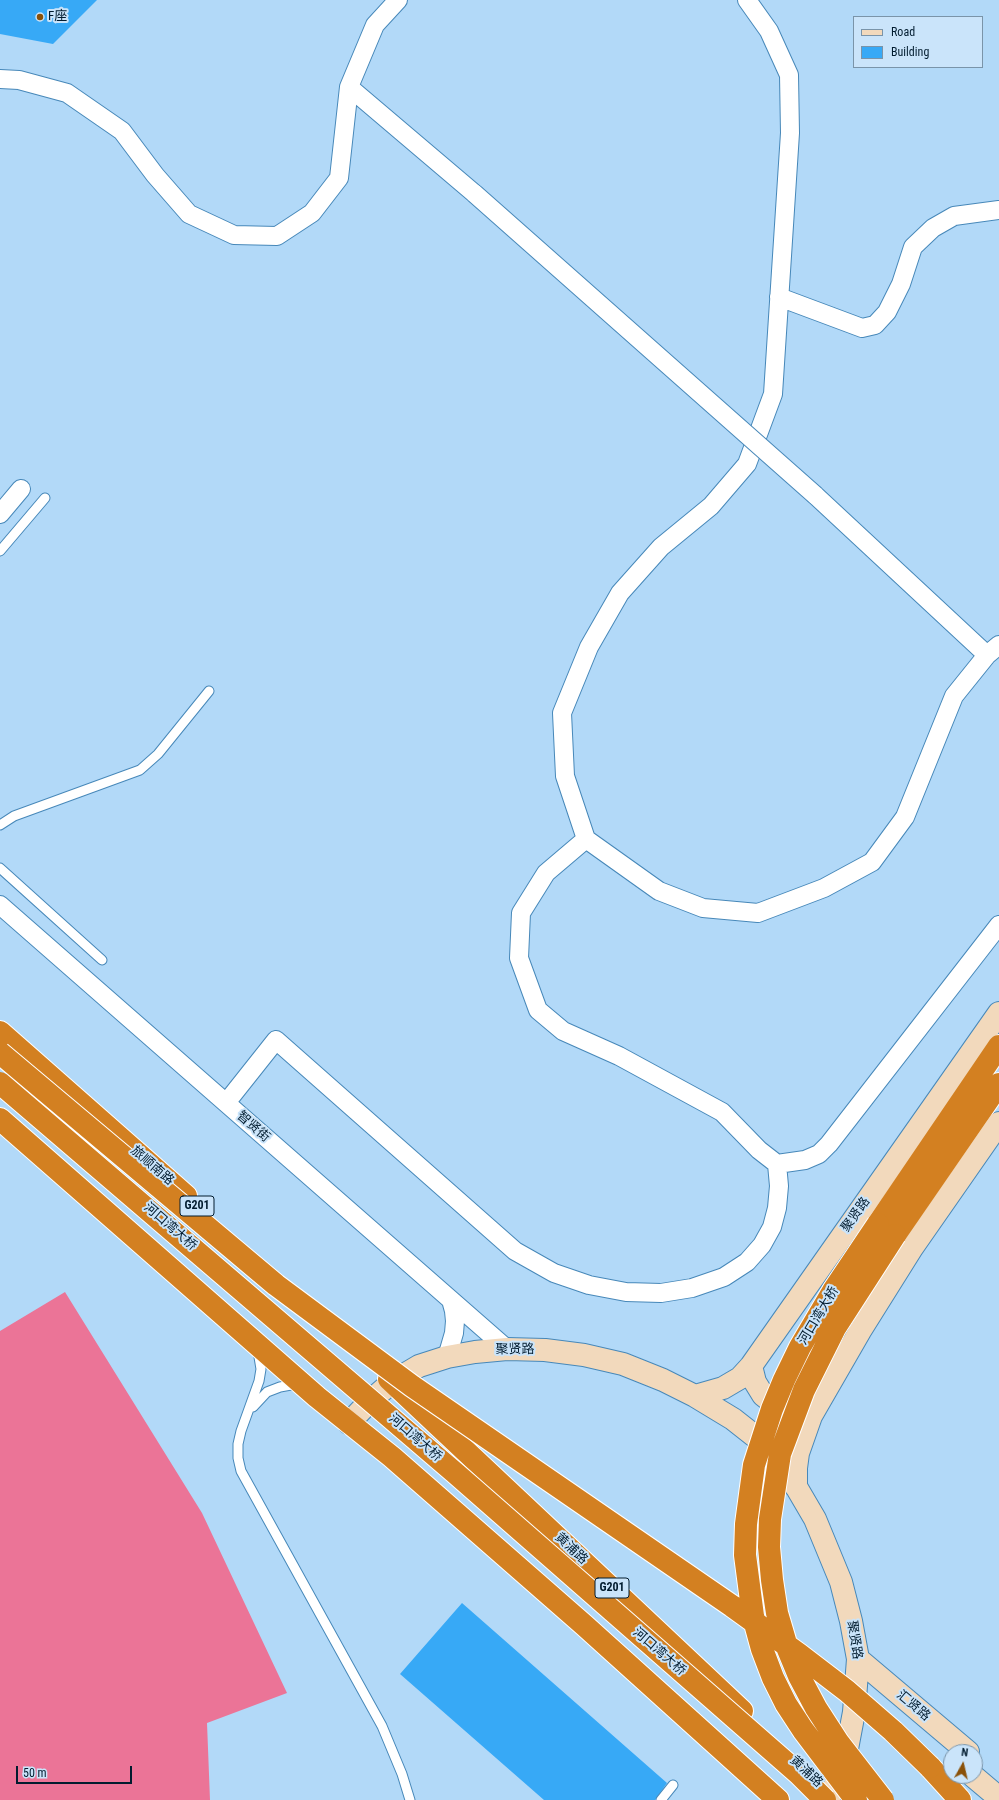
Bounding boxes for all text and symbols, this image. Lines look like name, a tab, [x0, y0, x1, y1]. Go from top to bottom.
place label: F座	[48, 9, 67, 25]
marker: F座	[35, 12, 45, 22]
legend	[853, 16, 983, 68]
text: Road	[891, 25, 915, 39]
text: Building	[891, 45, 929, 59]
street label: 智贤街	[233, 1108, 273, 1146]
street label: 旅顺南路	[127, 1143, 177, 1189]
street label: 聚贤路	[838, 1195, 874, 1235]
road number: G201	[180, 1196, 214, 1216]
street label: 河口湾大桥	[140, 1200, 200, 1254]
street label: 河口湾大桥	[796, 1284, 842, 1348]
street label: 聚贤路	[495, 1342, 535, 1358]
street label: 河口湾大桥	[385, 1411, 445, 1465]
street label: 黄浦路	[551, 1530, 591, 1568]
road number: G201	[595, 1578, 629, 1598]
street label: 聚贤路	[843, 1620, 865, 1660]
street label: 河口湾大桥	[629, 1625, 689, 1679]
street label: 汇贤路	[893, 1687, 933, 1725]
north arrow	[943, 1744, 983, 1784]
text: N	[960, 1746, 969, 1760]
street label: 黄浦路	[786, 1753, 826, 1791]
scale bar	[18, 1758, 134, 1784]
text: 50 m	[23, 1766, 47, 1780]

